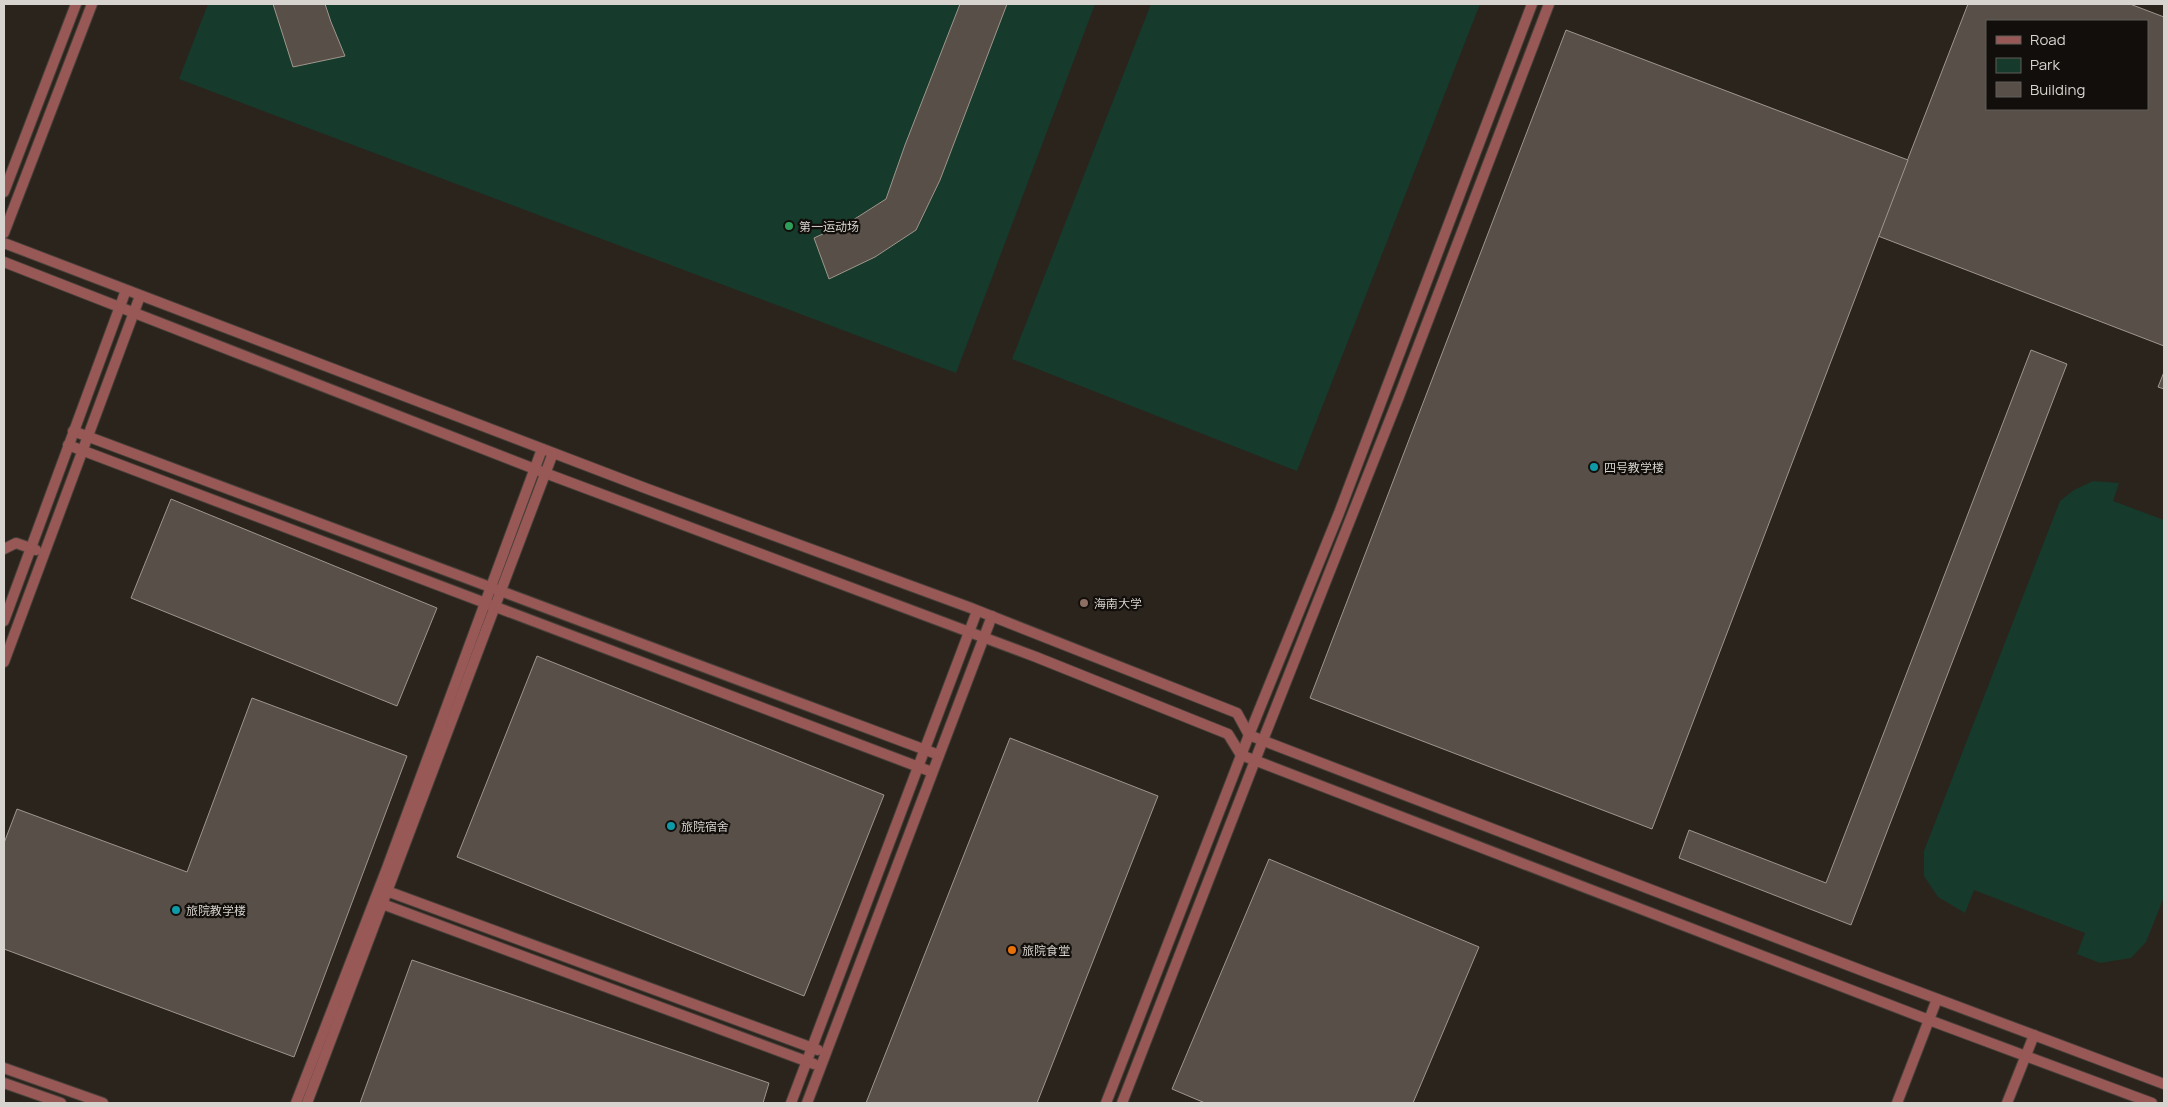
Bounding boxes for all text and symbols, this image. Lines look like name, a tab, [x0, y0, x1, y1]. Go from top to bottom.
legend	[1986, 20, 2148, 110]
text: Road	[2030, 29, 2066, 50]
text: Park	[2030, 54, 2060, 75]
text: Building	[2030, 79, 2085, 100]
place label: 第一运动场	[799, 218, 859, 235]
marker: 第一运动场	[783, 220, 795, 232]
place label: 四号教学楼	[1604, 459, 1664, 476]
marker: 四号教学楼	[1588, 461, 1600, 473]
place label: 海南大学	[1094, 595, 1142, 612]
marker: 海南大学	[1078, 597, 1090, 609]
place label: 旅院宿舍	[681, 818, 729, 835]
marker: 旅院宿舍	[665, 820, 677, 832]
place label: 旅院教学楼	[186, 902, 246, 919]
marker: 旅院教学楼	[170, 904, 182, 916]
place label: 旅院食堂	[1022, 942, 1070, 959]
marker: 旅院食堂	[1006, 944, 1018, 956]

